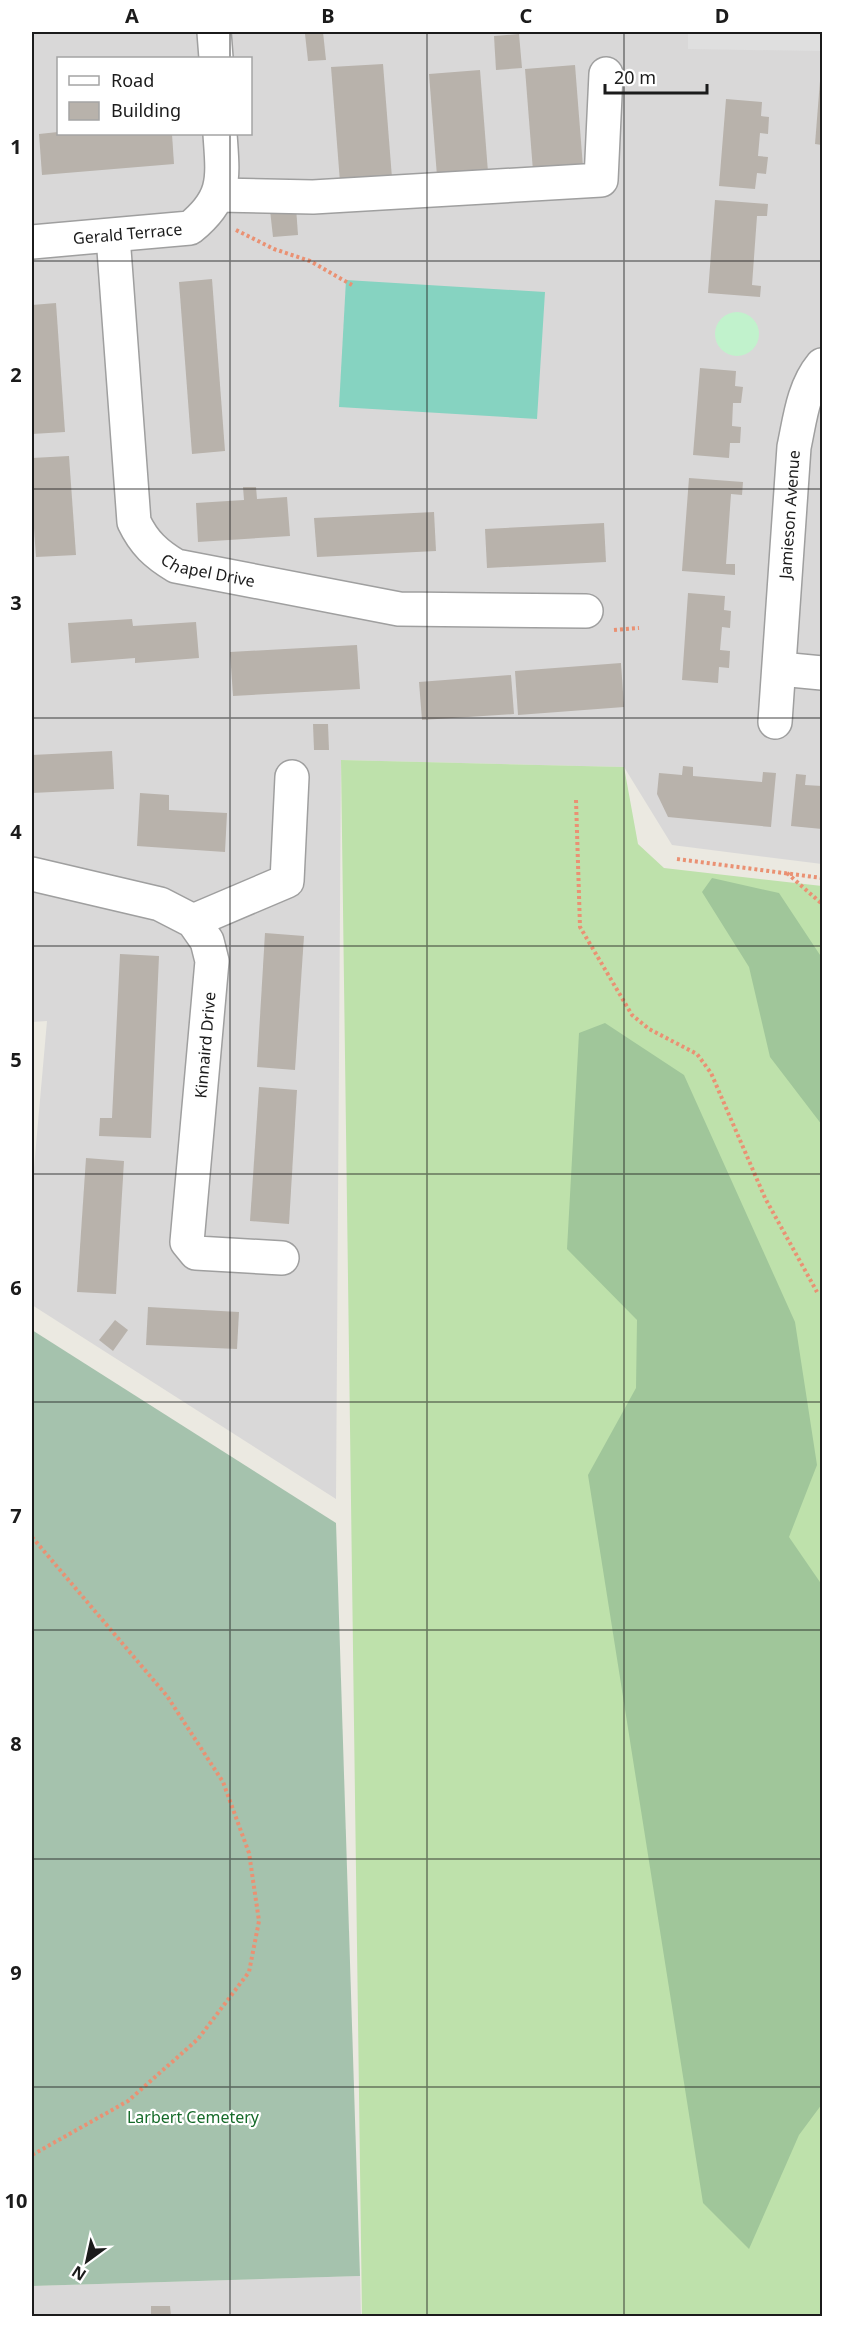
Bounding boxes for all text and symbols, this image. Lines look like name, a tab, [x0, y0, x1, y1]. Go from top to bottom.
text: A	[125, 2, 139, 29]
text: B	[321, 2, 335, 29]
text: C	[520, 2, 533, 29]
text: D	[715, 2, 729, 29]
legend	[57, 57, 252, 135]
scale bar	[605, 57, 707, 95]
text: 20 m	[614, 65, 656, 89]
text: Road	[111, 68, 154, 92]
text: Building	[111, 98, 181, 122]
text: 1	[10, 133, 22, 160]
street label: Gerald Terrace	[72, 218, 183, 249]
text: 2	[10, 361, 22, 388]
street label: Jamieson Avenue	[774, 449, 805, 582]
street label: Chapel Drive	[157, 548, 257, 592]
text: 3	[10, 589, 22, 616]
text: 4	[10, 818, 22, 845]
street label: Kinnaird Drive	[189, 991, 221, 1099]
text: 5	[10, 1046, 22, 1073]
text: 6	[10, 1274, 22, 1301]
text: 7	[10, 1502, 22, 1529]
text: 8	[10, 1730, 22, 1757]
text: 9	[10, 1959, 22, 1986]
park label: Larbert Cemetery	[127, 2106, 260, 2128]
text: 10	[5, 2187, 27, 2214]
north arrow	[57, 2231, 117, 2291]
text: N	[67, 2261, 90, 2286]

